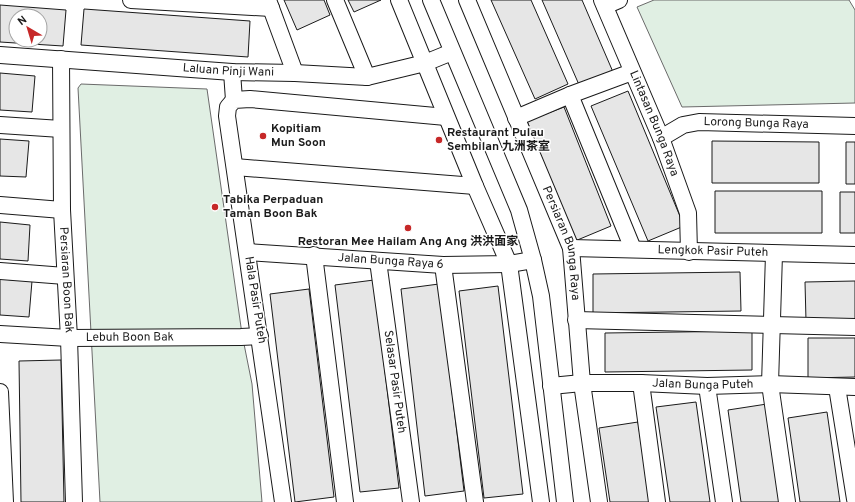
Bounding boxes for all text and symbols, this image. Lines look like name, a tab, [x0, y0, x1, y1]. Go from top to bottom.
north arrow	[8, 8, 48, 48]
text: N	[15, 13, 30, 29]
street label: Laluan Pinji Wani	[182, 60, 274, 81]
street label: Lintasan Bunga Raya	[625, 68, 682, 179]
street label: Lorong Bunga Raya	[703, 114, 809, 133]
place label: Kopitiam Mun Soon	[271, 121, 326, 151]
place label: Restaurant Pulau Sembilan 九洲茶室	[447, 125, 550, 155]
marker: Kopitiam Mun Soon	[258, 131, 268, 141]
marker: Restaurant Pulau Sembilan 九洲茶室	[434, 135, 444, 145]
street label: Persiaran Bunga Raya	[538, 184, 583, 301]
place label: Tabika Perpaduan Taman Boon Bak	[223, 192, 323, 222]
marker: Tabika Perpaduan Taman Boon Bak	[210, 202, 220, 212]
marker: Restoran Mee Hailam Ang Ang 洪洪面家	[403, 223, 413, 233]
street label: Persiaran Boon Bak	[55, 226, 77, 333]
place label: Restoran Mee Hailam Ang Ang 洪洪面家	[298, 234, 518, 250]
street label: Lengkok Pasir Puteh	[657, 242, 768, 261]
street label: Jalan Bunga Raya 6	[337, 250, 444, 273]
street label: Hala Pasir Puteh	[240, 255, 270, 345]
street label: Lebuh Boon Bak	[86, 329, 174, 346]
street label: Selasar Pasir Puteh	[380, 329, 410, 435]
street label: Jalan Bunga Puteh	[652, 376, 754, 394]

